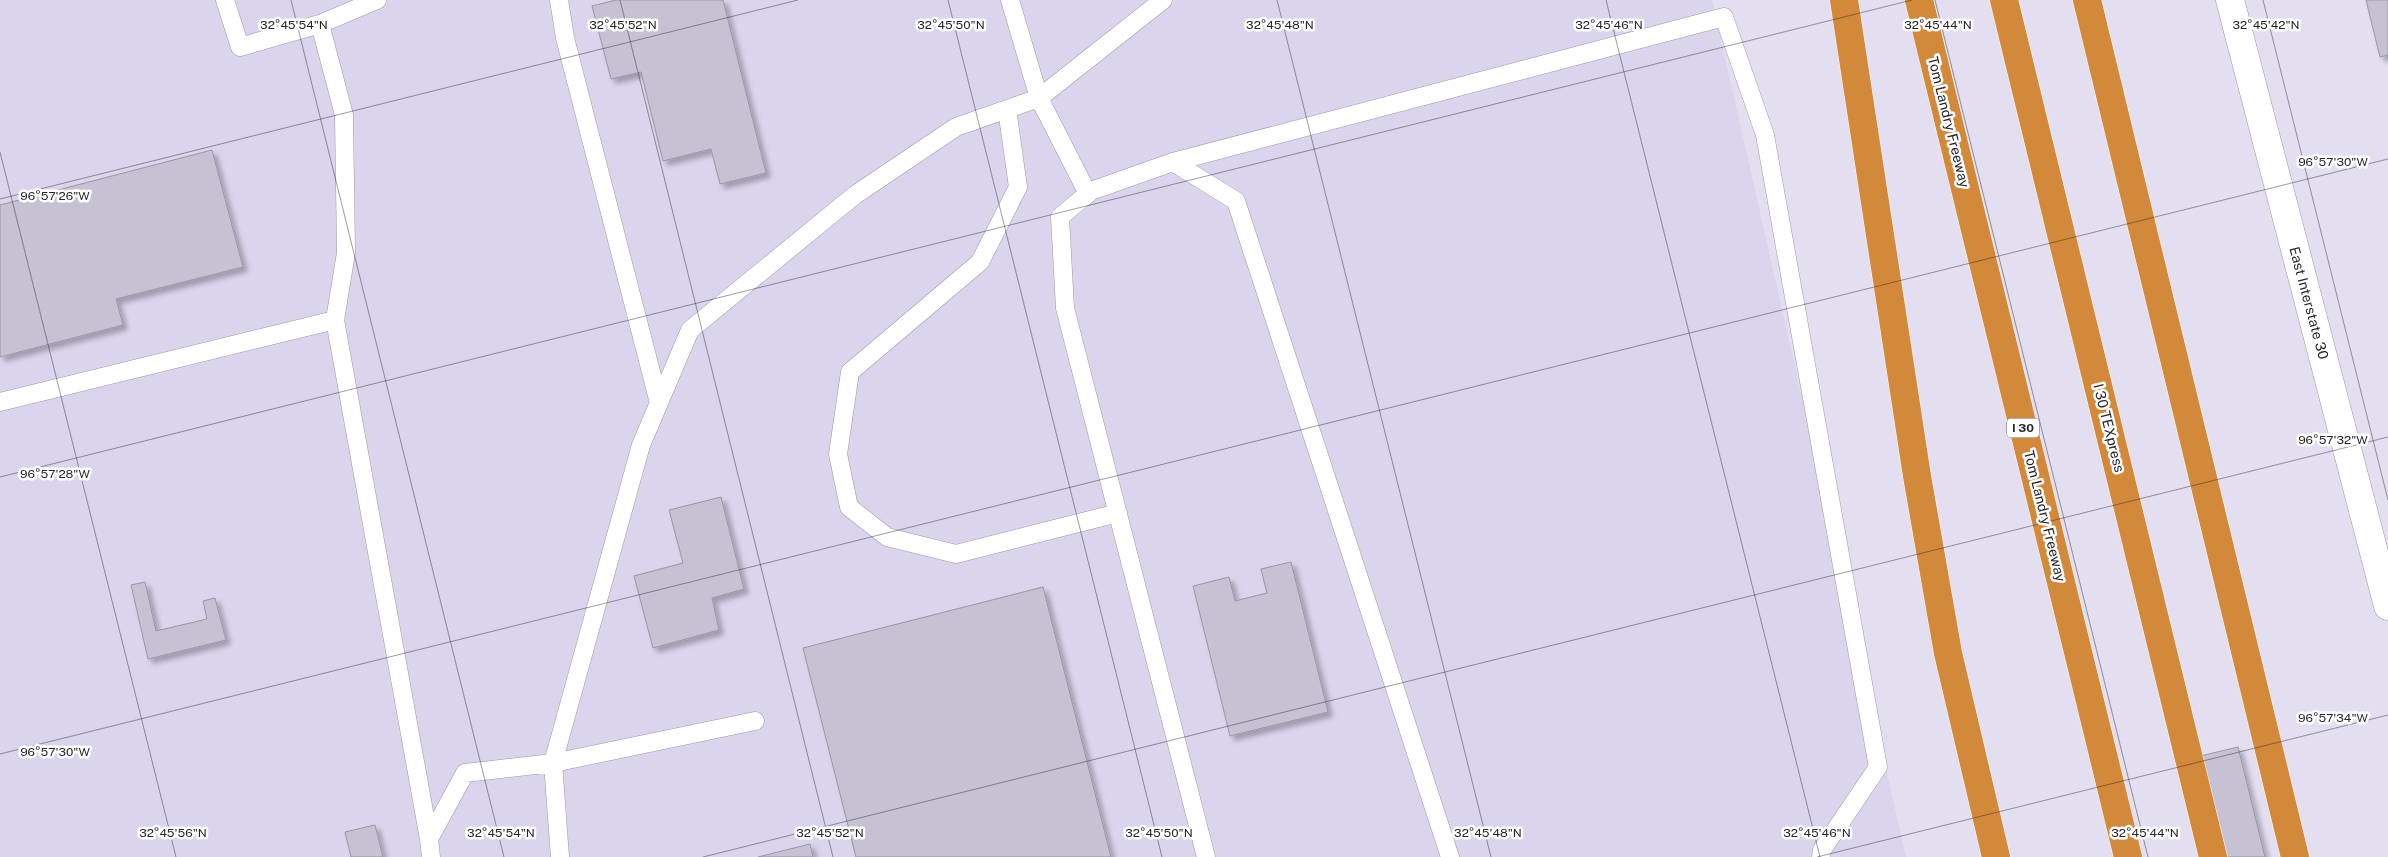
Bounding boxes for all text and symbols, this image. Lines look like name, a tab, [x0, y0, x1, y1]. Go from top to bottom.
text: 32°45'54"N	[260, 18, 328, 32]
text: 32°45'52"N	[589, 18, 657, 32]
text: 32°45'50"N	[917, 18, 985, 32]
text: 32°45'48"N	[1246, 18, 1314, 32]
text: 32°45'46"N	[1575, 18, 1643, 32]
text: 32°45'44"N	[1904, 18, 1972, 32]
text: 32°45'42"N	[2232, 18, 2300, 32]
street label: Tom Landry Freeway	[1925, 55, 1973, 190]
text: 96°57'30"W	[2298, 155, 2368, 169]
text: 96°57'26"W	[20, 189, 90, 203]
street label: East Interstate 30	[2286, 245, 2332, 361]
street label: I 30 TEXpress	[2090, 382, 2128, 474]
road number: I 30	[2007, 418, 2039, 438]
text: 96°57'32"W	[2298, 433, 2368, 447]
street label: Tom Landry Freeway	[2021, 449, 2069, 584]
text: 96°57'28"W	[20, 467, 90, 481]
text: 96°57'34"W	[2298, 711, 2369, 725]
text: 96°57'30"W	[20, 745, 90, 759]
text: 32°45'56"N	[139, 826, 207, 840]
text: 32°45'54"N	[467, 826, 535, 840]
text: 32°45'52"N	[796, 826, 864, 840]
text: 32°45'50"N	[1125, 826, 1193, 840]
text: 32°45'48"N	[1454, 826, 1522, 840]
text: 32°45'46"N	[1783, 826, 1851, 840]
text: 32°45'44"N	[2111, 826, 2179, 840]

